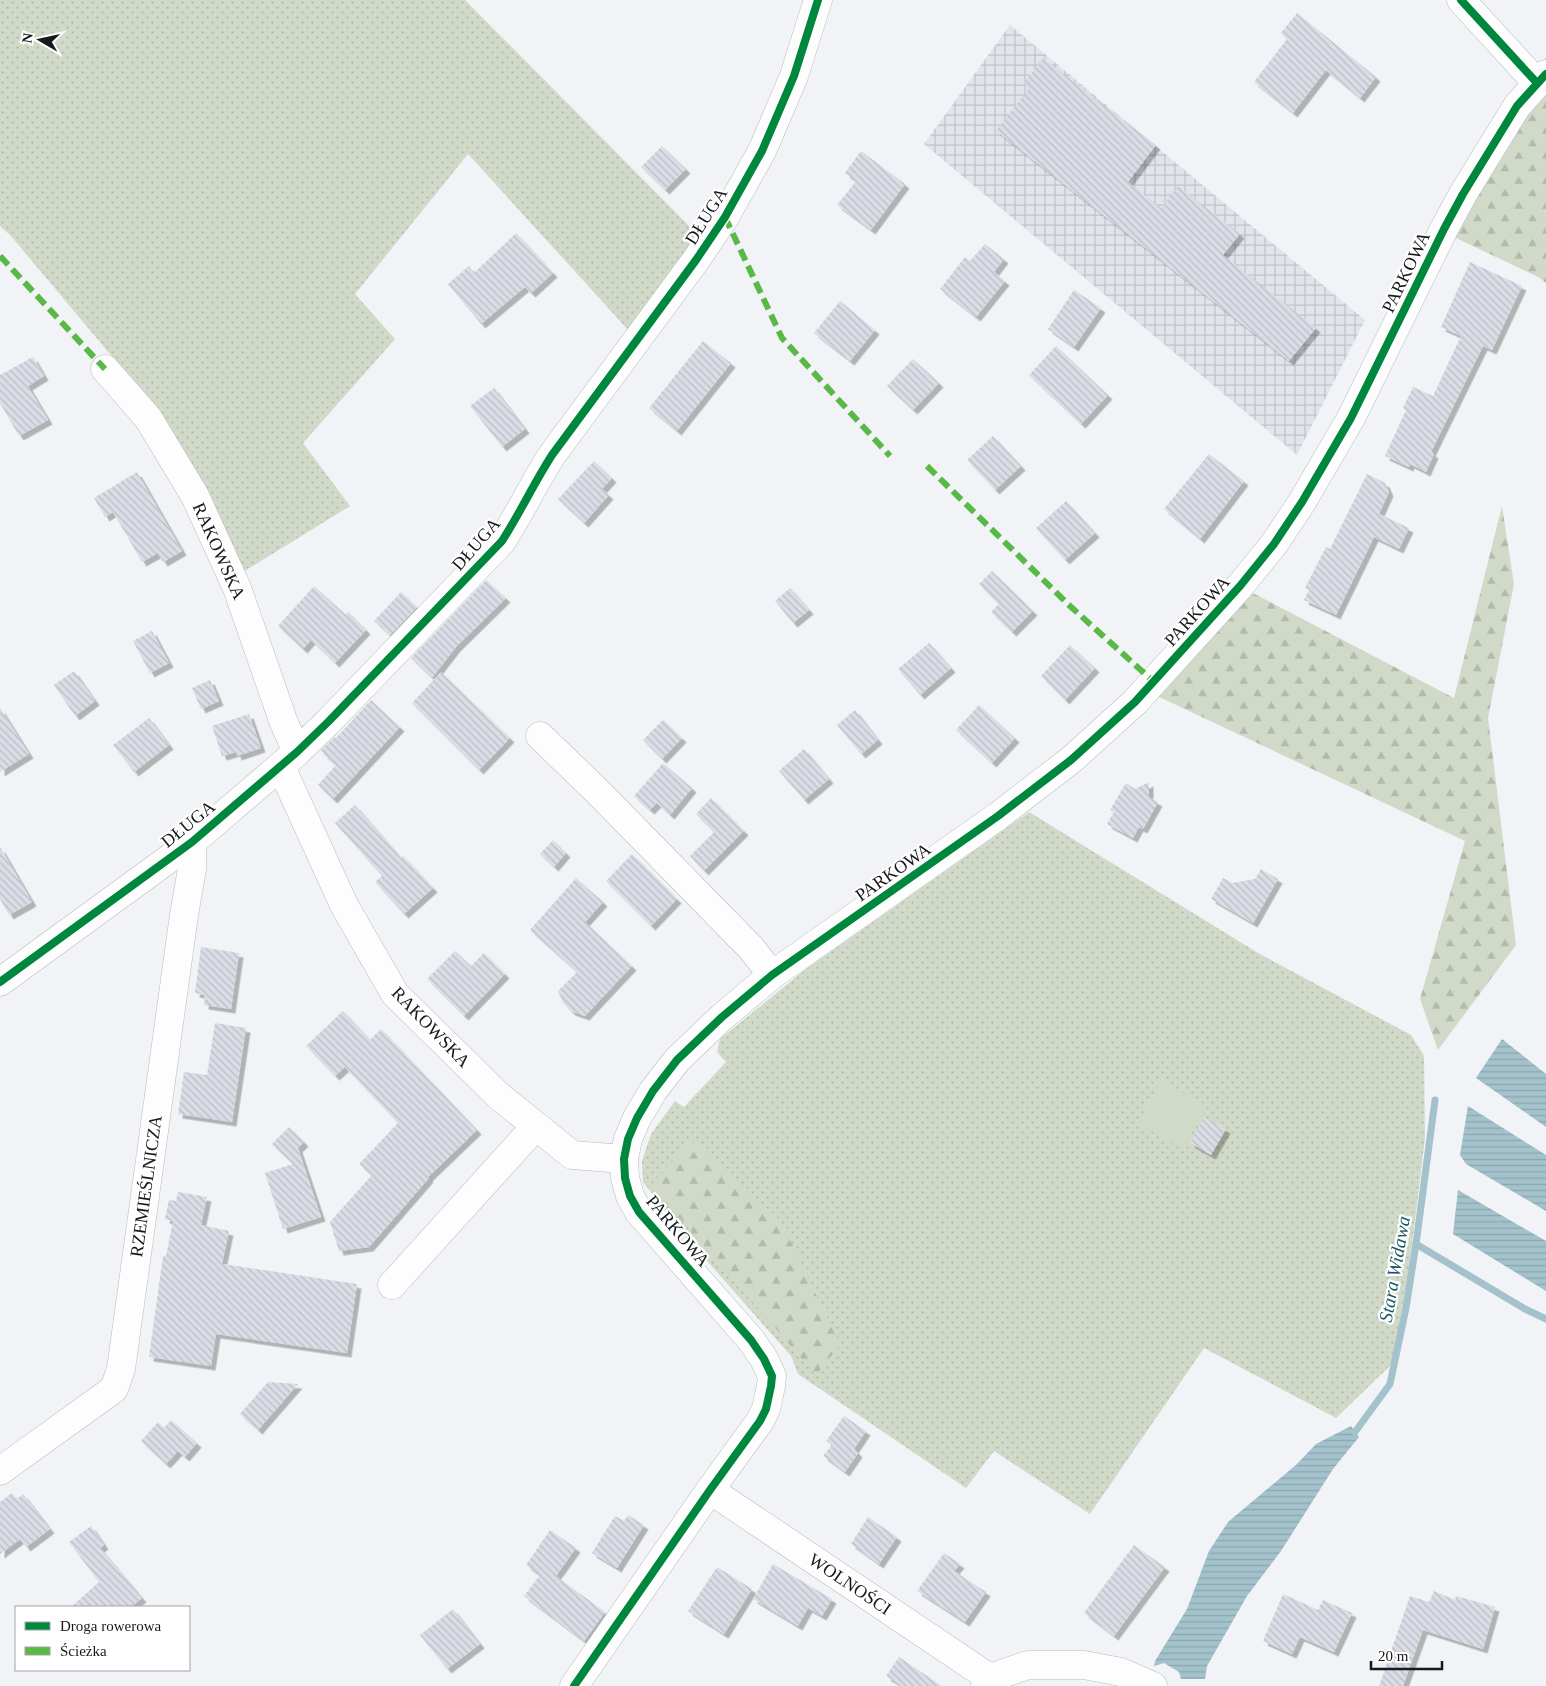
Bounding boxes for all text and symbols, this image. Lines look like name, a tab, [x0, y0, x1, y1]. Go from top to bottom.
north arrow	[15, 15, 65, 65]
text: N	[19, 32, 36, 44]
street label: DŁUGA	[681, 184, 731, 248]
street label: PARKOWA	[1378, 228, 1434, 316]
street label: RAKOWSKA	[189, 499, 249, 603]
street label: DŁUGA	[448, 514, 504, 574]
street label: PARKOWA	[1160, 572, 1234, 650]
street label: DŁUGA	[157, 796, 219, 852]
street label: PARKOWA	[851, 839, 935, 905]
street label: RAKOWSKA	[388, 983, 474, 1071]
street label: RZEMIEŚLNICZA	[125, 1114, 166, 1258]
street label: PARKOWA	[642, 1191, 714, 1271]
water label: Stara Widawa	[1375, 1214, 1414, 1324]
street label: WOLNOŚCI	[805, 1548, 896, 1619]
legend	[15, 1606, 190, 1671]
text: Droga rowerowa	[60, 1618, 162, 1634]
scale bar	[1371, 1638, 1442, 1670]
text: Ścieżka	[60, 1643, 107, 1659]
text: 20 m	[1378, 1648, 1409, 1664]

